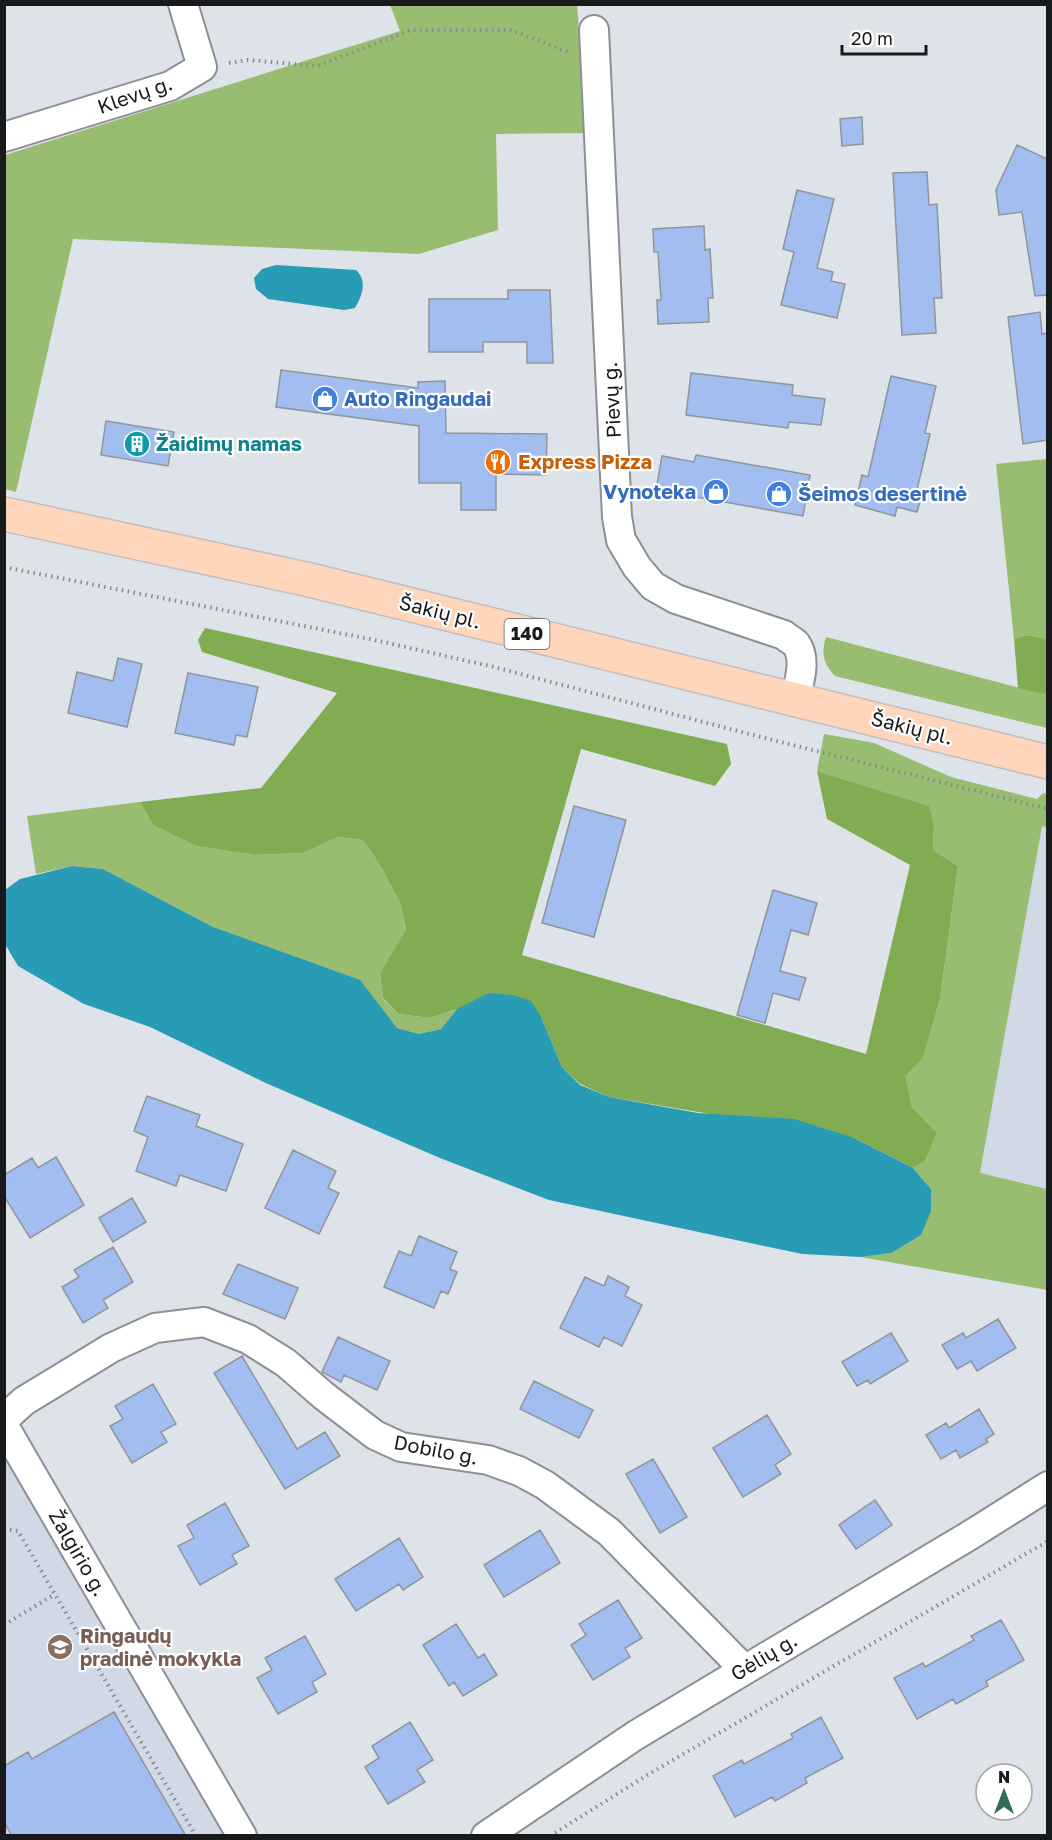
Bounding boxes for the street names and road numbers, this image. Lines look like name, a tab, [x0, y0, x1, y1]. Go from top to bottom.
street label: Klevų g.	[94, 70, 175, 118]
street label: Pievų g.	[597, 361, 625, 439]
street label: Šakių pl.	[397, 589, 484, 633]
road number: 140	[504, 619, 550, 649]
street label: Šakių pl.	[869, 705, 956, 749]
street label: Dobilo g.	[392, 1429, 480, 1469]
street label: Žalgirio g.	[45, 1505, 113, 1600]
street label: Gėlių g.	[726, 1627, 801, 1685]

